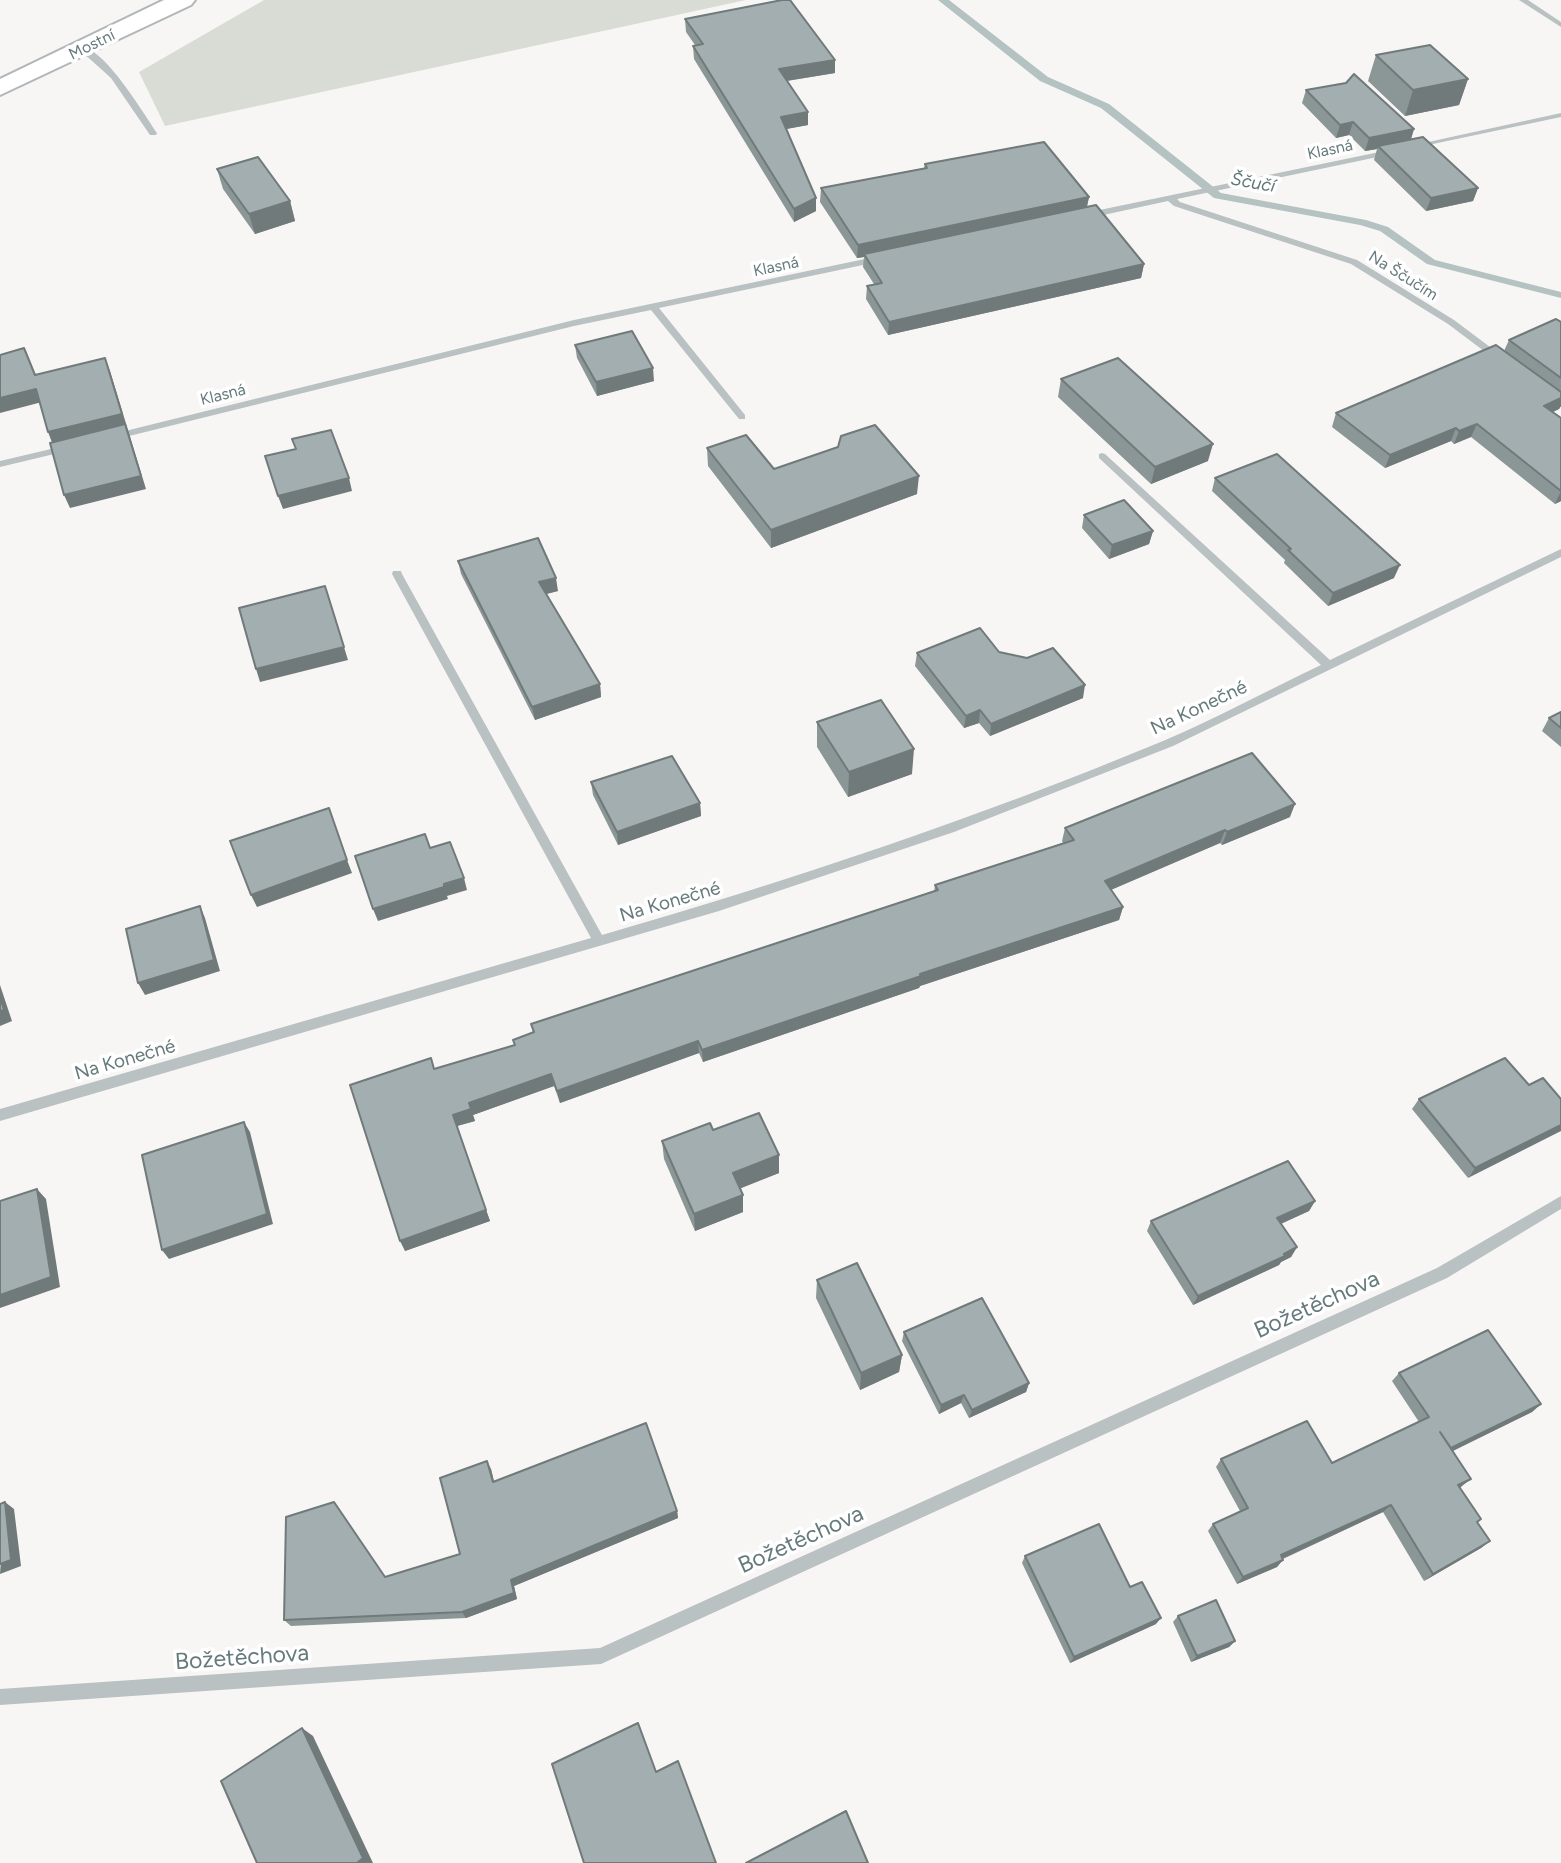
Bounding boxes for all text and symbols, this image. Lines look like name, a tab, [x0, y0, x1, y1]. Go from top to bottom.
street label: Mostní	[66, 26, 118, 64]
street label: Klasná	[1306, 136, 1354, 164]
water label: Ščučí	[1229, 168, 1277, 198]
street label: Na Ščučím	[1365, 247, 1441, 305]
street label: Klasná	[752, 253, 800, 281]
street label: Klasná	[198, 380, 248, 410]
street label: Na Konečné	[1147, 676, 1251, 740]
street label: Na Konečné	[617, 877, 723, 927]
street label: Na Konečné	[72, 1035, 178, 1085]
street label: Božetěchova	[1250, 1265, 1384, 1345]
street label: Božetěchova	[734, 1500, 868, 1580]
street label: Božetěchova	[174, 1640, 310, 1676]

